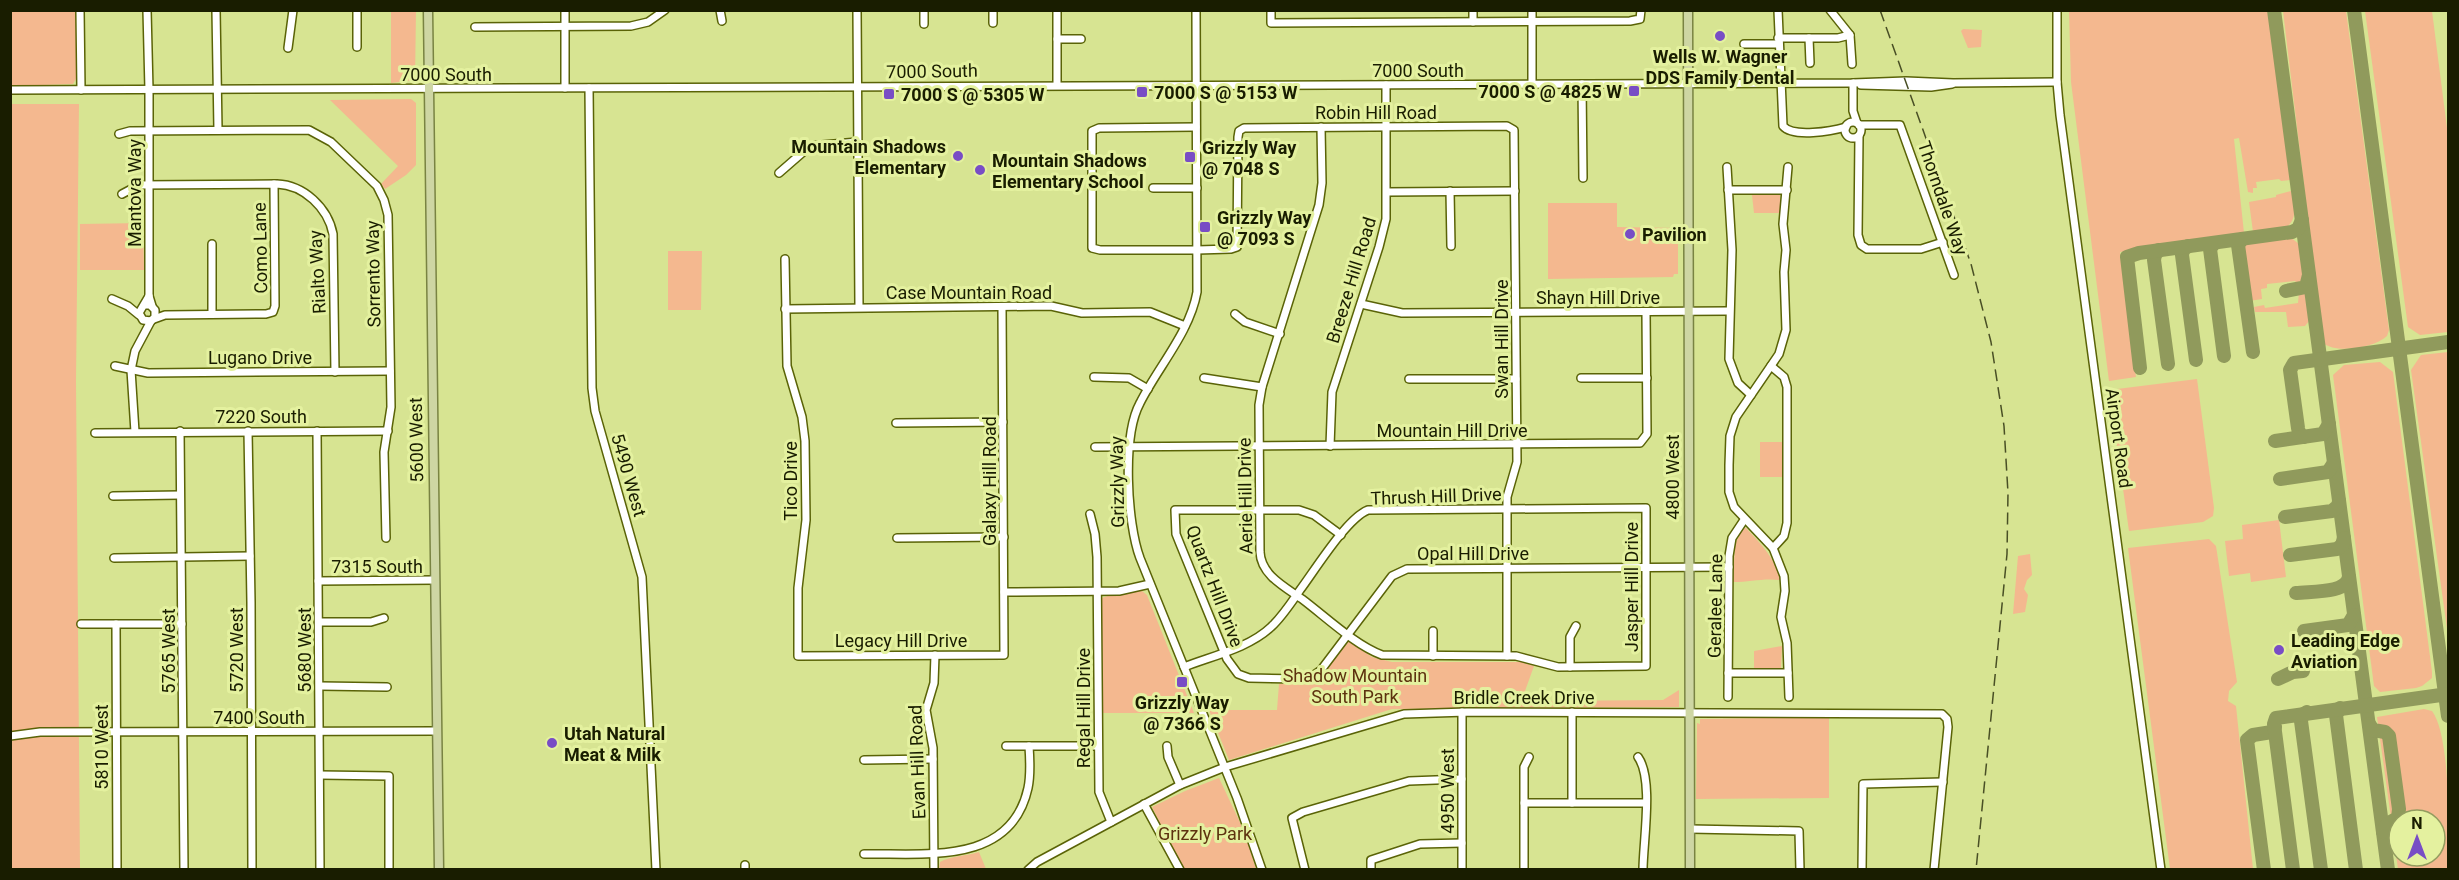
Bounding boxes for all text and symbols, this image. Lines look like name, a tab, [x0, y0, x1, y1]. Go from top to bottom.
marker: Wells W. Wagner DDS Family Dental	[1713, 29, 1727, 43]
place label: Wells W. Wagner DDS Family Dental	[1646, 46, 1794, 88]
street label: 7000 South	[886, 60, 978, 82]
street label: 7000 South	[1372, 60, 1464, 81]
street label: 7000 South	[400, 64, 492, 85]
place label: 7000 S @ 4825 W	[1479, 81, 1622, 102]
place label: 7000 S @ 5153 W	[1154, 82, 1298, 103]
place label: 7000 S @ 5305 W	[901, 84, 1045, 105]
marker: 7000 S @ 4825 W	[1627, 84, 1641, 98]
marker: 7000 S @ 5153 W	[1135, 85, 1149, 99]
marker: 7000 S @ 5305 W	[882, 87, 896, 101]
street label: Robin Hill Road	[1315, 102, 1437, 123]
place label: Mountain Shadows Elementary	[791, 136, 947, 178]
place label: Grizzly Way @ 7048 S	[1202, 137, 1297, 179]
street label: Thorndale Way	[1914, 138, 1972, 258]
street label: Mantova Way	[124, 139, 145, 247]
marker: Mountain Shadows Elementary	[951, 149, 965, 163]
place label: Mountain Shadows Elementary School	[992, 150, 1147, 192]
marker: Grizzly Way @ 7048 S	[1183, 150, 1197, 164]
marker: Mountain Shadows Elementary School	[973, 163, 987, 177]
street label: Como Lane	[249, 202, 271, 294]
place label: Grizzly Way @ 7093 S	[1217, 207, 1312, 249]
street label: Breeze Hill Road	[1322, 214, 1380, 346]
street label: Sorrento Way	[362, 220, 384, 328]
marker: Grizzly Way @ 7093 S	[1198, 220, 1212, 234]
place label: Pavilion	[1642, 224, 1707, 245]
marker: Pavilion	[1623, 227, 1637, 241]
street label: Rialto Way	[304, 229, 330, 314]
street label: Swan Hill Drive	[1491, 279, 1512, 399]
street label: Case Mountain Road	[886, 282, 1052, 303]
street label: Shayn Hill Drive	[1536, 287, 1660, 308]
street label: Lugano Drive	[208, 347, 312, 368]
street label: Airport Road	[2102, 387, 2136, 489]
street label: 5600 West	[405, 397, 427, 483]
street label: 7220 South	[215, 406, 307, 427]
street label: Galaxy Hill Road	[979, 416, 1000, 546]
street label: Mountain Hill Drive	[1376, 420, 1528, 441]
street label: 5490 West	[607, 431, 651, 519]
street label: 4800 West	[1662, 434, 1683, 520]
street label: Grizzly Way	[1106, 435, 1128, 528]
street label: Aerie Hill Drive	[1233, 437, 1257, 555]
street label: Tico Drive	[780, 441, 801, 521]
street label: Thrush Hill Drive	[1370, 483, 1502, 509]
street label: Quartz Hill Drive	[1182, 522, 1248, 650]
street label: Jasper Hill Drive	[1621, 522, 1642, 652]
street label: Opal Hill Drive	[1417, 543, 1529, 564]
street label: Geralee Lane	[1704, 554, 1726, 658]
street label: 7315 South	[331, 556, 423, 577]
street label: 5720 West	[226, 607, 247, 693]
street label: 5680 West	[294, 607, 315, 693]
street label: 5765 West	[158, 608, 179, 694]
street label: Legacy Hill Drive	[835, 630, 967, 651]
place label: Leading Edge Aviation	[2291, 630, 2400, 672]
marker: Leading Edge Aviation	[2272, 643, 2286, 657]
street label: Regal Hill Drive	[1073, 648, 1094, 768]
park label: Shadow Mountain South Park	[1283, 665, 1427, 707]
marker: Grizzly Way @ 7366 S	[1175, 675, 1189, 689]
street label: Bridle Creek Drive	[1454, 687, 1595, 708]
place label: Grizzly Way @ 7366 S	[1135, 692, 1230, 734]
street label: 5810 West	[91, 704, 112, 790]
street label: Evan Hill Road	[905, 704, 929, 820]
street label: 7400 South	[213, 707, 305, 728]
place label: Utah Natural Meat & Milk	[564, 723, 665, 765]
marker: Utah Natural Meat & Milk	[545, 736, 559, 750]
street label: 4950 West	[1437, 748, 1458, 834]
north arrow	[2387, 808, 2447, 868]
text: N	[2411, 814, 2423, 833]
park label: Grizzly Park	[1158, 823, 1253, 844]

